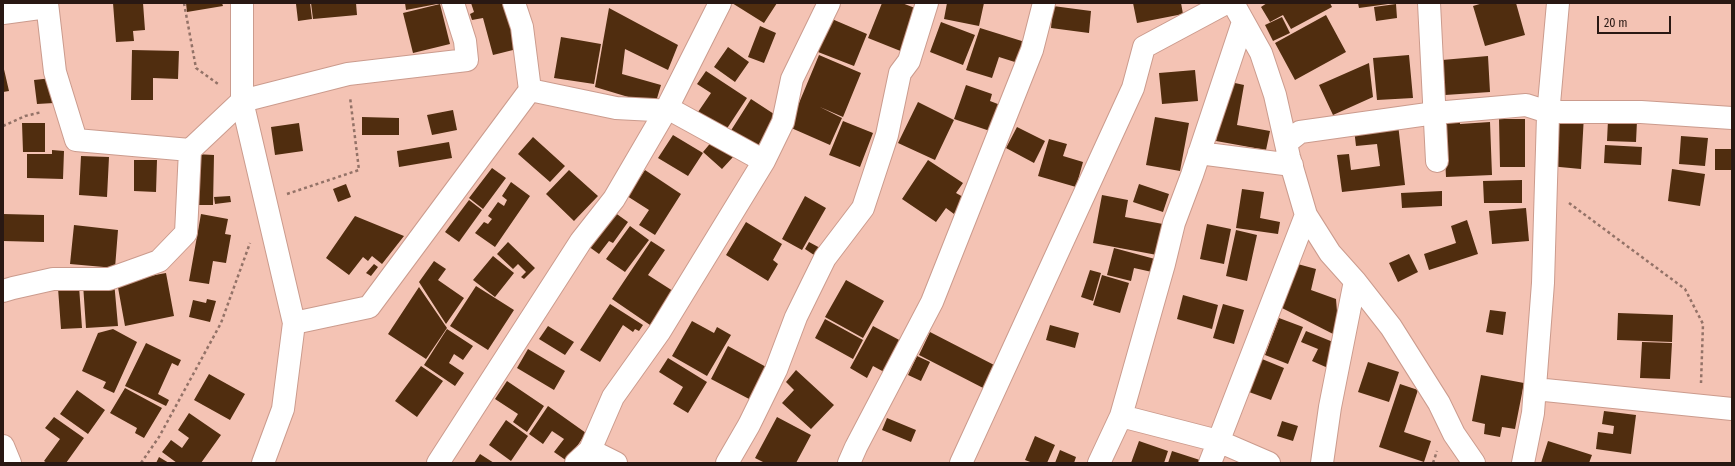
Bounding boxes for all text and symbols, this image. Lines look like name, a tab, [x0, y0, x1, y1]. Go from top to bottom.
scale bar	[1599, 8, 1673, 34]
text: 20 m	[1604, 16, 1628, 30]

